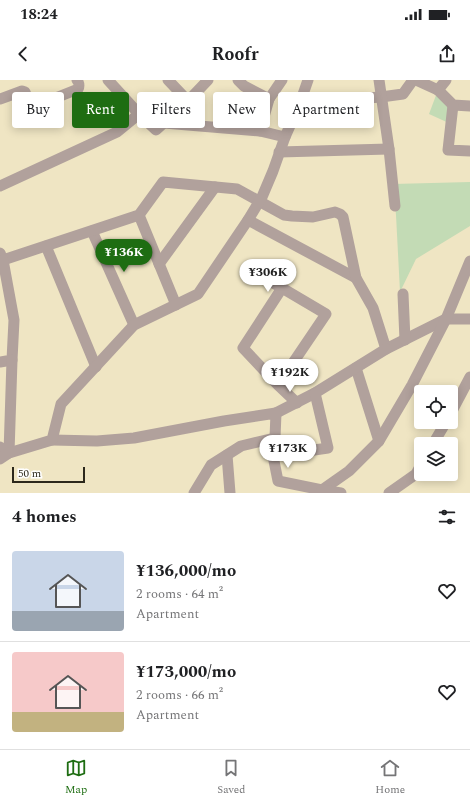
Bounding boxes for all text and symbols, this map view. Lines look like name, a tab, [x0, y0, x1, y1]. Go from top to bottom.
text: 18:24	[20, 3, 58, 26]
text: Roofr	[211, 41, 259, 68]
icon: back	[12, 43, 34, 65]
icon: share	[436, 43, 458, 65]
chip: Buy	[12, 92, 64, 128]
chip: Rent	[72, 92, 129, 128]
chip: Filters	[137, 92, 205, 128]
chip: New	[213, 92, 270, 128]
chip: Apartment	[278, 92, 374, 128]
pin: ¥136K	[96, 239, 152, 273]
text: ¥136K	[104, 242, 144, 262]
pin: ¥306K	[240, 259, 296, 293]
text: ¥306K	[248, 262, 288, 282]
pin: ¥192K	[262, 359, 318, 393]
text: ¥192K	[270, 362, 310, 382]
map controls	[414, 385, 458, 481]
button: locate	[414, 385, 458, 429]
pin: ¥173K	[260, 435, 316, 469]
button: layers	[414, 437, 458, 481]
text: ¥173K	[268, 438, 308, 458]
scale bar	[12, 465, 85, 484]
text: 50 m	[18, 465, 41, 482]
text: 4 homes	[12, 504, 77, 530]
icon: filters	[436, 506, 458, 528]
text: ¥136,000/mo	[136, 558, 236, 584]
icon: home	[44, 567, 92, 615]
icon: heart	[436, 580, 458, 602]
text: 2 rooms · 64 m²	[136, 584, 223, 604]
text: Apartment	[136, 604, 199, 624]
text: ¥173,000/mo	[136, 659, 236, 685]
icon: home	[44, 668, 92, 716]
icon: heart	[436, 681, 458, 703]
text: 2 rooms · 66 m²	[136, 685, 223, 705]
text: Apartment	[136, 705, 199, 725]
tab: Map	[65, 757, 87, 798]
tab: Saved	[217, 757, 245, 798]
tab: Home	[375, 757, 405, 798]

